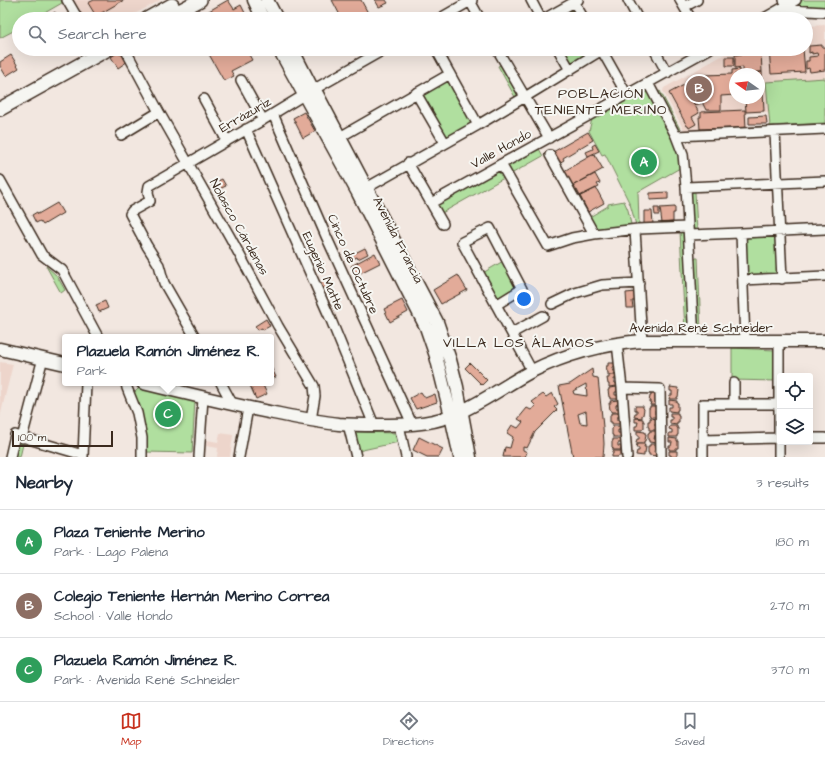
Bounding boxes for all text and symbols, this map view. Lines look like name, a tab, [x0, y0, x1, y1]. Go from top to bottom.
search box	[12, 12, 813, 56]
icon: search	[26, 23, 48, 45]
text: Search here	[58, 24, 147, 45]
north arrow	[729, 68, 765, 104]
pin: B	[686, 74, 712, 104]
district label: POBLACIÓN TENIENTE MERINO	[535, 84, 667, 120]
street label: Errázuriz	[216, 93, 275, 137]
street label: Valle Hondo	[467, 125, 535, 173]
pin: A	[631, 147, 657, 177]
street label: Nolasco Cárdenas	[205, 176, 273, 279]
street label: Avenida Francia	[368, 194, 428, 287]
street label: Cinco de Octubre	[323, 211, 383, 317]
street label: Eugenio Matte	[297, 229, 348, 313]
your location	[514, 289, 534, 309]
street label: Avenida René Schneider	[629, 319, 773, 337]
district label: VILLA LOS ÁLAMOS	[443, 333, 595, 353]
popup	[62, 334, 274, 386]
text: Plazuela Ramón Jiménez R.	[77, 341, 259, 362]
text: Park	[77, 362, 107, 380]
map controls	[777, 373, 813, 445]
button: locate	[777, 373, 813, 409]
pin: C	[155, 399, 181, 429]
button: layers	[777, 409, 813, 445]
scale bar	[12, 429, 113, 448]
text: 100 m	[18, 430, 46, 445]
text: Nearby	[16, 471, 73, 495]
text: 3 results	[756, 474, 809, 492]
text: Plaza Teniente Merino	[54, 522, 205, 543]
text: A	[25, 533, 33, 551]
text: 180 m	[775, 533, 809, 551]
text: Park · Lago Palena	[54, 543, 168, 561]
text: Colegio Teniente Hernán Merino Correa	[54, 586, 330, 607]
text: B	[24, 597, 34, 615]
text: 270 m	[770, 597, 809, 615]
text: School · Valle Hondo	[54, 607, 173, 625]
text: Plazuela Ramón Jiménez R.	[54, 650, 237, 671]
text: C	[24, 661, 34, 679]
text: 370 m	[771, 661, 809, 679]
text: Park · Avenida René Schneider	[54, 671, 240, 689]
tab: Map	[120, 710, 142, 749]
tab: Directions	[383, 710, 434, 749]
tab: Saved	[675, 710, 705, 749]

